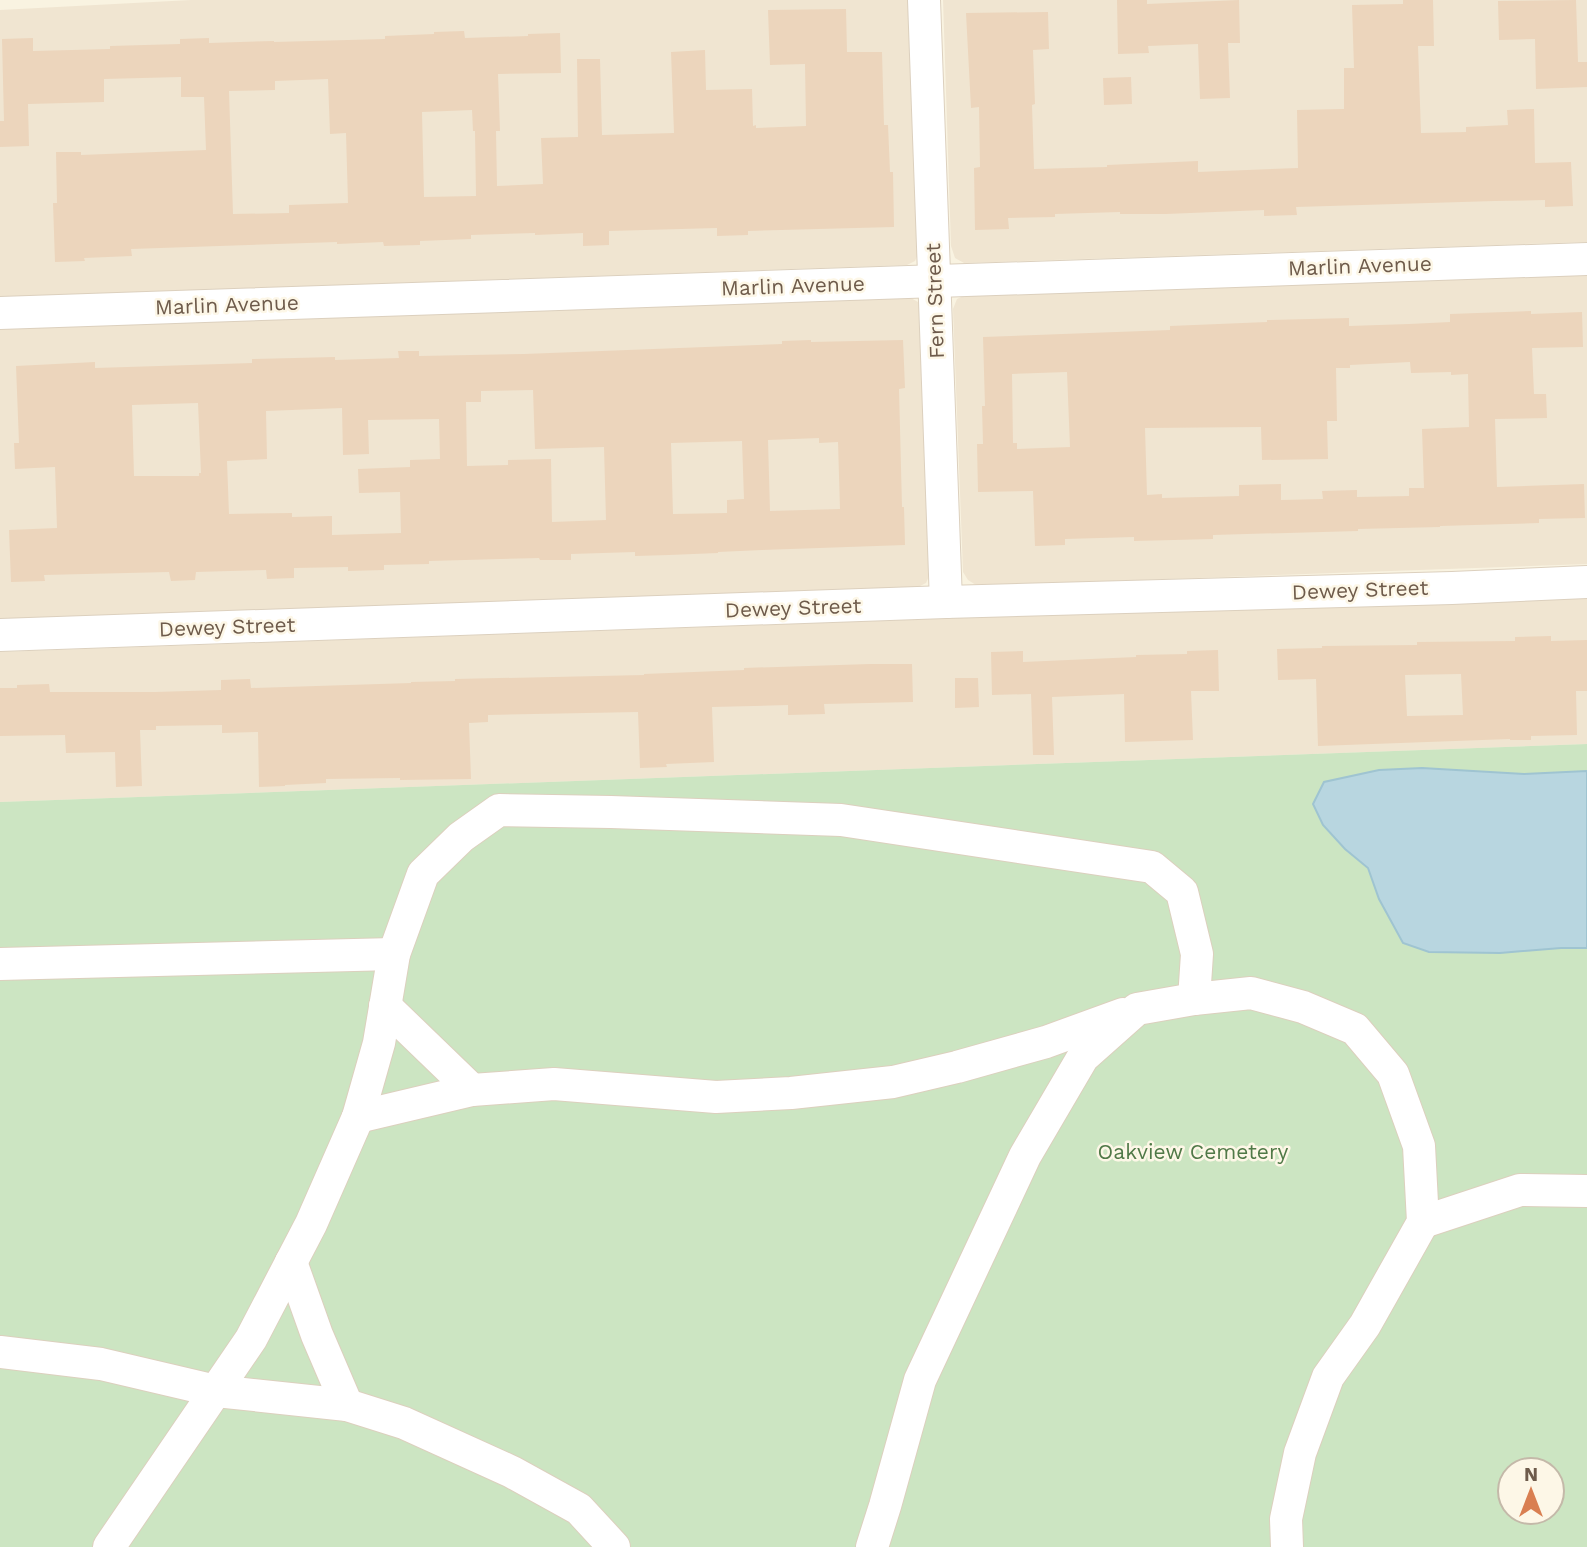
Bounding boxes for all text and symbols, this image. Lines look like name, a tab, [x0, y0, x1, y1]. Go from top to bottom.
street label: Fern Street	[920, 243, 949, 359]
street label: Marlin Avenue	[1288, 250, 1432, 281]
street label: Marlin Avenue	[721, 270, 865, 301]
street label: Marlin Avenue	[155, 289, 299, 320]
street label: Dewey Street	[1291, 575, 1429, 604]
street label: Dewey Street	[724, 593, 862, 622]
street label: Dewey Street	[158, 612, 296, 641]
park label: Oakview Cemetery	[1098, 1139, 1289, 1164]
north arrow	[1496, 1456, 1566, 1526]
text: N	[1524, 1463, 1538, 1486]

